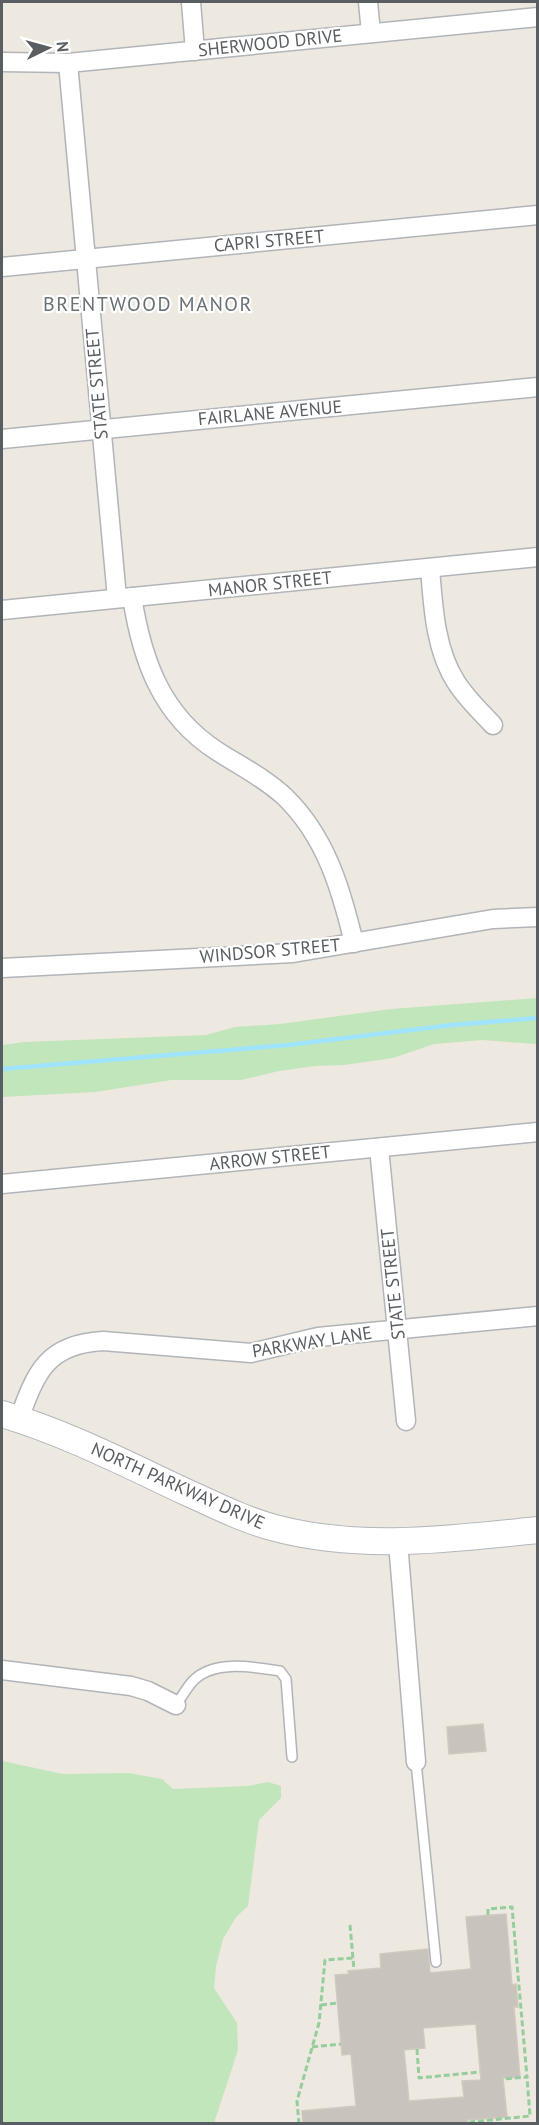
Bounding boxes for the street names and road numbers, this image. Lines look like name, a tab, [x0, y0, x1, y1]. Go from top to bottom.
street label: SHERWOOD DRIVE	[197, 24, 343, 61]
street label: CAPRI STREET	[213, 224, 325, 257]
street label: STATE STREET	[80, 327, 113, 441]
street label: FAIRLANE AVENUE	[197, 395, 343, 430]
street label: MANOR STREET	[207, 566, 333, 601]
street label: WINDSOR STREET	[199, 933, 341, 968]
street label: ARROW STREET	[208, 1140, 332, 1175]
street label: STATE STREET	[375, 1227, 410, 1341]
street label: PARKWAY LANE	[250, 1321, 373, 1362]
street label: NORTH PARKWAY DRIVE	[88, 1437, 269, 1534]

